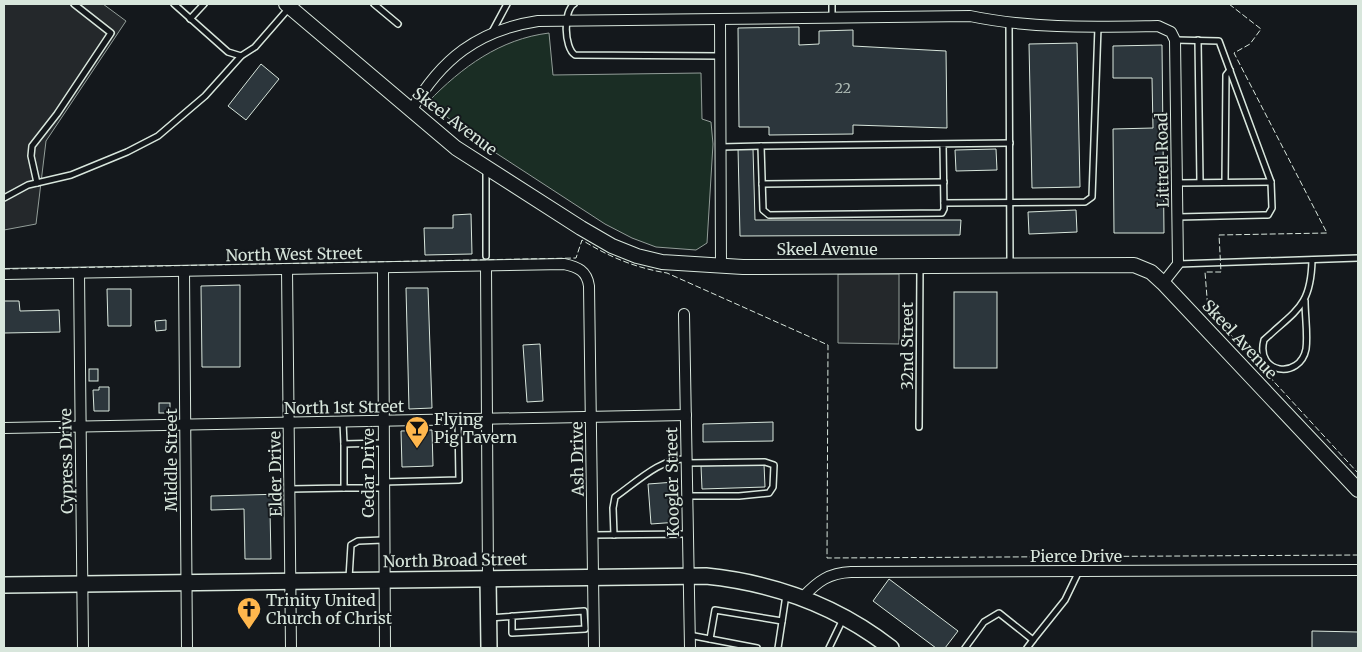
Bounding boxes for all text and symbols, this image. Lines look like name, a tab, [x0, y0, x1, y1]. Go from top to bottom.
house number: 22	[835, 79, 851, 97]
street label: Skeel Avenue	[409, 83, 501, 159]
street label: Littrell Road	[1151, 112, 1173, 208]
street label: Skeel Avenue	[776, 239, 878, 259]
street label: North West Street	[226, 243, 363, 265]
street label: Skeel Avenue	[1198, 295, 1282, 383]
street label: 32nd Street	[897, 301, 917, 390]
street label: North 1st Street	[284, 396, 405, 418]
street label: Cypress Drive	[55, 408, 77, 514]
street label: Middle Street	[161, 408, 181, 512]
place label: Flying Pig Tavern	[434, 409, 517, 447]
bar icon: Flying Pig Tavern	[404, 415, 430, 449]
street label: Ash Drive	[566, 421, 588, 498]
street label: Koogler Street	[661, 426, 683, 537]
street label: Cedar Drive	[358, 428, 378, 518]
street label: Elder Drive	[264, 431, 286, 517]
street label: Pierce Drive	[1030, 546, 1122, 566]
street label: North Broad Street	[383, 549, 528, 571]
place label: Trinity United Church of Christ	[266, 590, 393, 628]
church icon: Trinity United Church of Christ	[236, 596, 262, 630]

